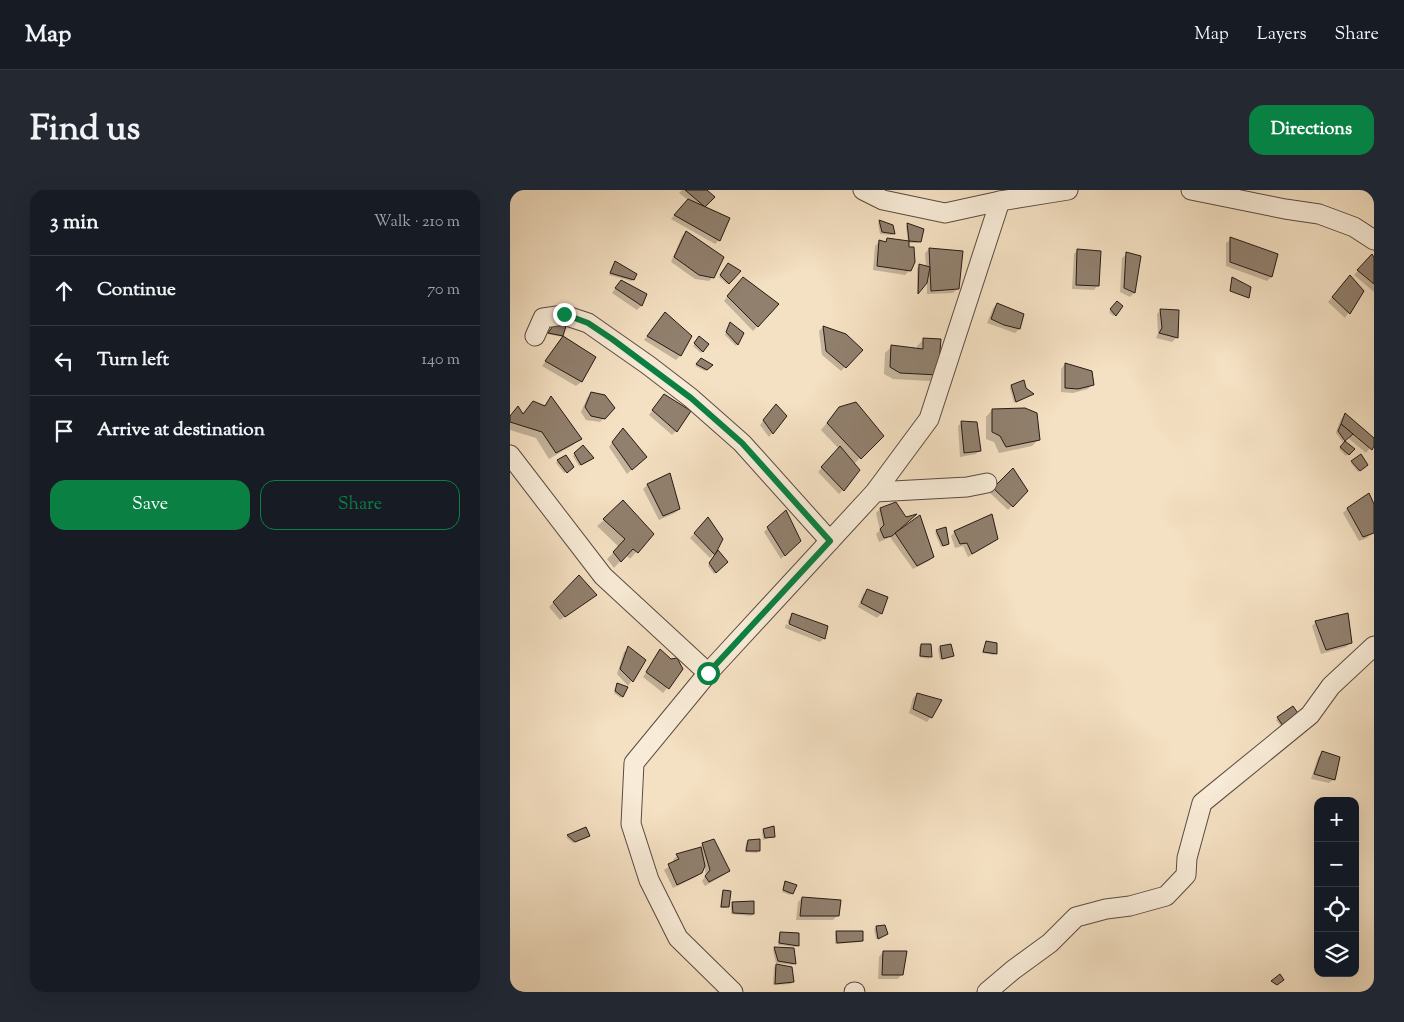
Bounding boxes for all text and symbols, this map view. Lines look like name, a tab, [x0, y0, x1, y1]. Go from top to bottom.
text: Map	[25, 18, 71, 52]
text: Map	[1194, 22, 1229, 48]
text: Layers	[1257, 22, 1307, 48]
text: Share	[1335, 22, 1379, 48]
text: Find us	[30, 105, 140, 156]
button: Directions	[1249, 105, 1374, 155]
text: 3 min	[50, 208, 99, 238]
text: Walk · 210 m	[374, 211, 460, 234]
icon: ahead	[50, 277, 78, 305]
text: Continue	[97, 277, 176, 304]
text: 70 m	[427, 279, 460, 302]
route end	[553, 303, 576, 326]
icon: left	[50, 347, 78, 375]
text: Turn left	[97, 347, 169, 374]
text: 140 m	[422, 349, 460, 372]
icon: arrive	[50, 417, 78, 445]
text: Arrive at destination	[97, 417, 265, 444]
button: Save	[50, 480, 250, 530]
button: Share	[260, 480, 460, 530]
route start	[697, 662, 720, 685]
map controls	[1314, 797, 1359, 977]
button: +	[1314, 797, 1359, 842]
button: −	[1314, 842, 1359, 887]
button: locate	[1314, 887, 1359, 932]
button: layers	[1314, 932, 1359, 977]

